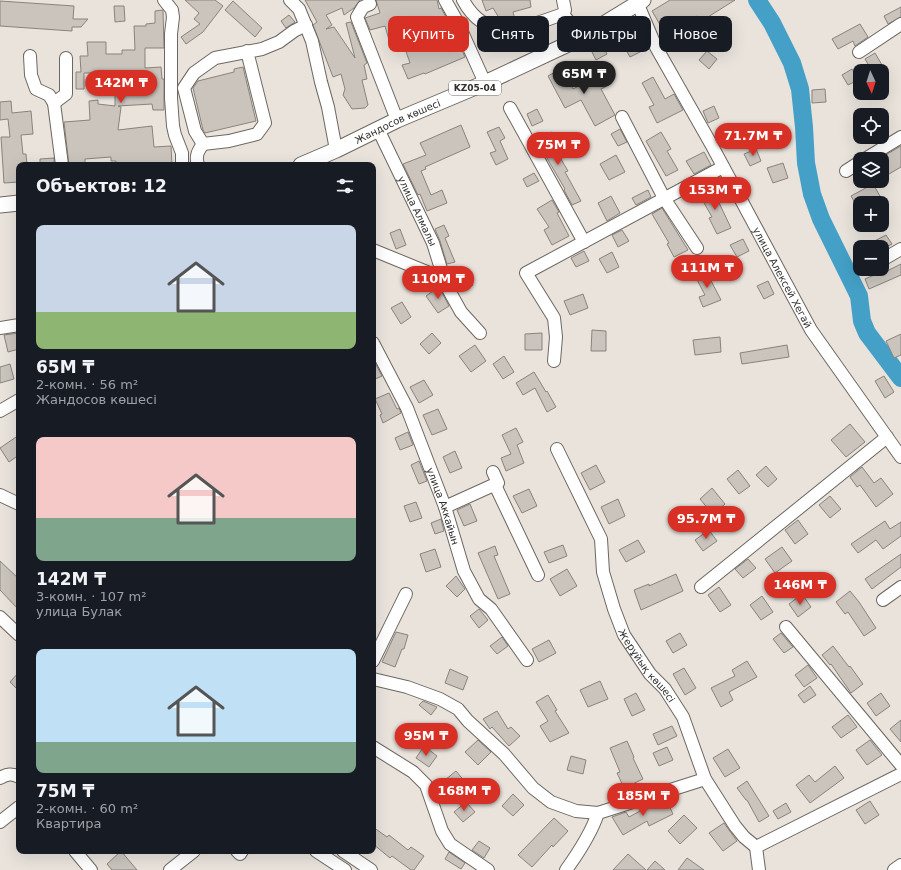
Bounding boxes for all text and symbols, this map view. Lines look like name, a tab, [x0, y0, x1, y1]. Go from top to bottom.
chip: Купить	[388, 16, 469, 52]
chip: Снять	[477, 16, 549, 52]
chip: Фильтры	[557, 16, 651, 52]
chip: Новое	[659, 16, 732, 52]
pin: 65M ₸	[556, 61, 612, 95]
north arrow	[853, 64, 889, 100]
map controls	[853, 64, 889, 276]
text: 65M ₸	[562, 66, 606, 81]
pin: 142M ₸	[88, 70, 154, 104]
text: 142M ₸	[94, 75, 148, 90]
road number: KZ05-04	[449, 81, 501, 95]
street label: Жандосов көшесі	[353, 97, 442, 145]
button: locate	[853, 108, 889, 144]
pin: 71.7M ₸	[716, 123, 790, 157]
text: 71.7M ₸	[724, 128, 782, 143]
pin: 75M ₸	[530, 132, 586, 166]
text: 75M ₸	[536, 137, 580, 152]
button: layers	[853, 152, 889, 188]
street label: улица Алмалы	[396, 174, 439, 248]
icon: filters	[334, 175, 356, 197]
text: Объектов: 12	[36, 176, 167, 196]
pin: 153M ₸	[682, 177, 748, 211]
text: 153M ₸	[688, 182, 742, 197]
button: +	[853, 196, 889, 232]
street label: улица Алексей Хегай	[751, 225, 814, 330]
button: −	[853, 240, 889, 276]
icon: home	[160, 251, 232, 323]
pin: 111M ₸	[674, 255, 740, 289]
text: 111M ₸	[680, 260, 734, 275]
pin: 110M ₸	[405, 266, 471, 300]
text: 110M ₸	[411, 271, 465, 286]
text: 65M ₸	[36, 357, 94, 377]
text: 2-комн. · 56 m²	[36, 377, 138, 392]
text: Жандосов көшесі	[36, 392, 157, 407]
icon: home	[160, 463, 232, 535]
street label: улица Аккайын	[425, 466, 461, 546]
pin: 95.7M ₸	[669, 506, 743, 540]
text: 95.7M ₸	[677, 511, 735, 526]
text: 142M ₸	[36, 569, 106, 589]
pin: 146M ₸	[767, 572, 833, 606]
text: 146M ₸	[773, 577, 827, 592]
text: 3-комн. · 107 m²	[36, 589, 146, 604]
text: улица Булак	[36, 604, 122, 619]
street label: Жерұйық көшесі	[617, 627, 677, 704]
icon: home	[160, 675, 232, 747]
pin: 95M ₸	[398, 723, 454, 757]
text: 95M ₸	[404, 728, 448, 743]
pin: 168M ₸	[431, 778, 497, 812]
text: 75M ₸	[36, 781, 94, 801]
text: 168M ₸	[437, 783, 491, 798]
pin: 185M ₸	[610, 783, 676, 817]
text: 185M ₸	[616, 788, 670, 803]
text: 2-комн. · 60 m²	[36, 801, 138, 816]
text: Квартира	[36, 816, 101, 831]

